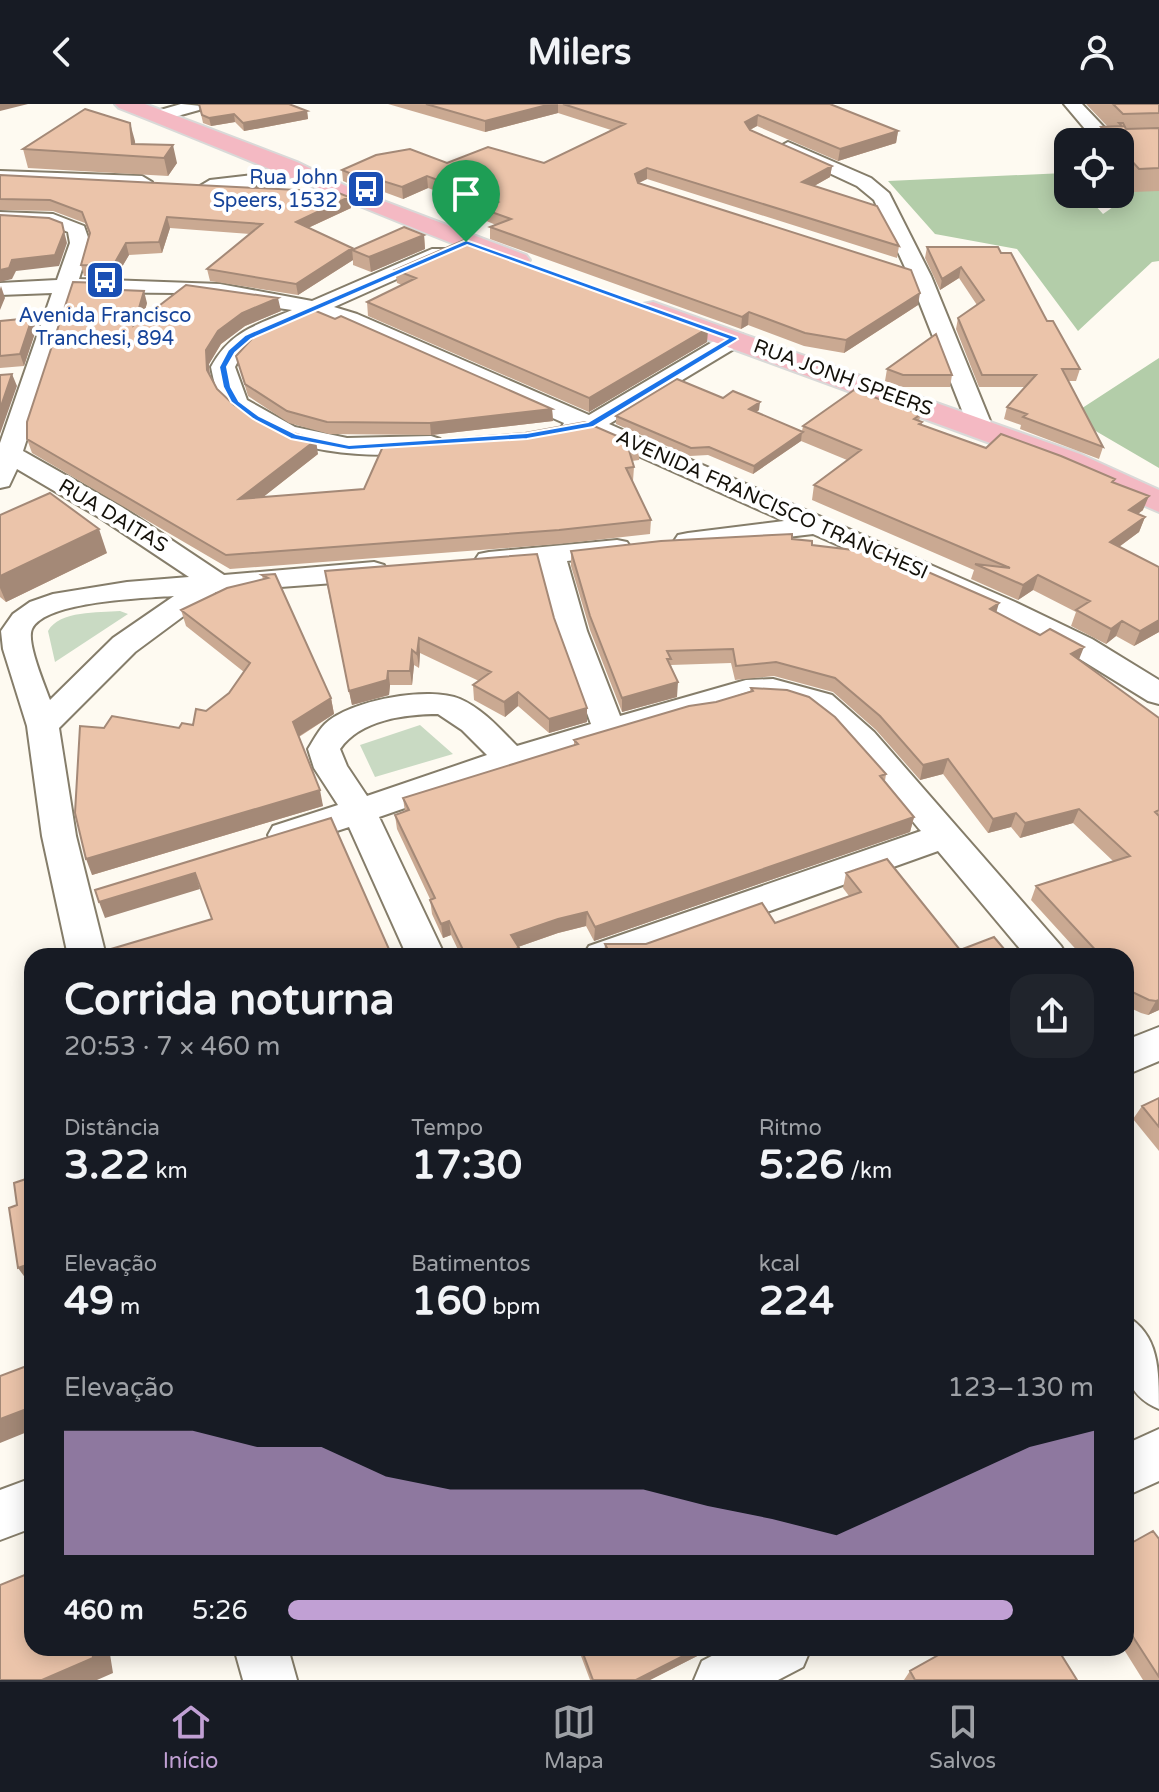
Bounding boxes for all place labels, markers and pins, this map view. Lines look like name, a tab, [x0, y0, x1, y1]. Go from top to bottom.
pin	[432, 160, 500, 242]
place label: Rua John Speers, 1532	[213, 166, 338, 213]
bus stop icon: Rua John Speers, 1532	[345, 168, 387, 210]
bus stop icon: Avenida Francisco Tranchesi, 894	[84, 259, 126, 301]
place label: Avenida Francisco Tranchesi, 894	[19, 304, 191, 351]

